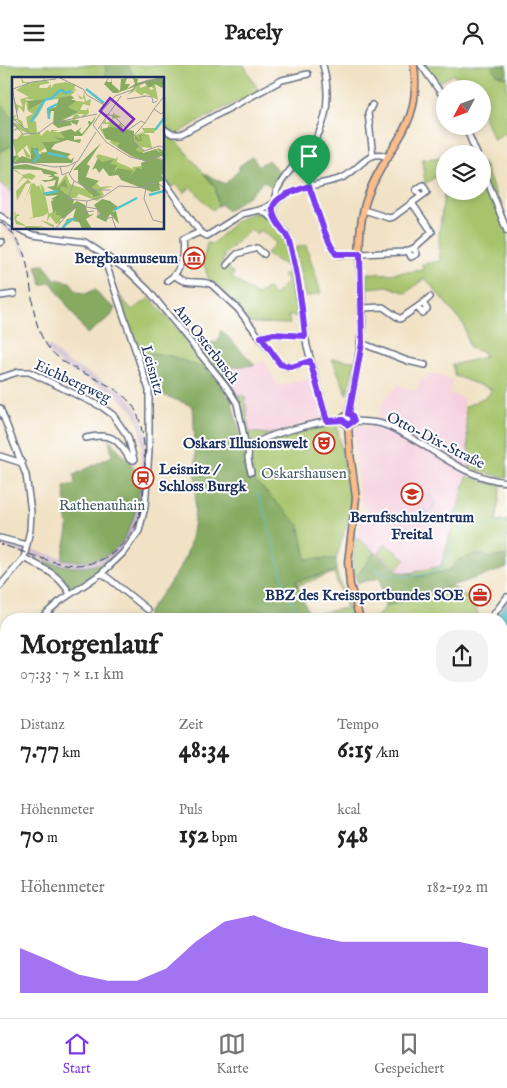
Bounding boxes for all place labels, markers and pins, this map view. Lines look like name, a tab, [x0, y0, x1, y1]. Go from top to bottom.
pin	[288, 135, 330, 186]
museum icon: Bergbaumuseum	[182, 246, 206, 270]
place label: Bergbaumuseum	[74, 249, 178, 268]
theatre icon: Oskars Illusionswelt	[312, 431, 336, 455]
place label: Oskars Illusionswelt	[183, 434, 309, 453]
place label: Leisnitz / Schloss Burgk	[159, 460, 247, 496]
station icon: Leisnitz / Schloss Burgk	[131, 466, 155, 490]
school or university icon: Berufsschulzentrum Freital	[400, 482, 424, 506]
place label: Berufsschulzentrum Freital	[350, 508, 474, 544]
office icon: BBZ des Kreissportbundes SOE	[468, 583, 492, 607]
place label: BBZ des Kreissportbundes SOE	[265, 586, 465, 605]

